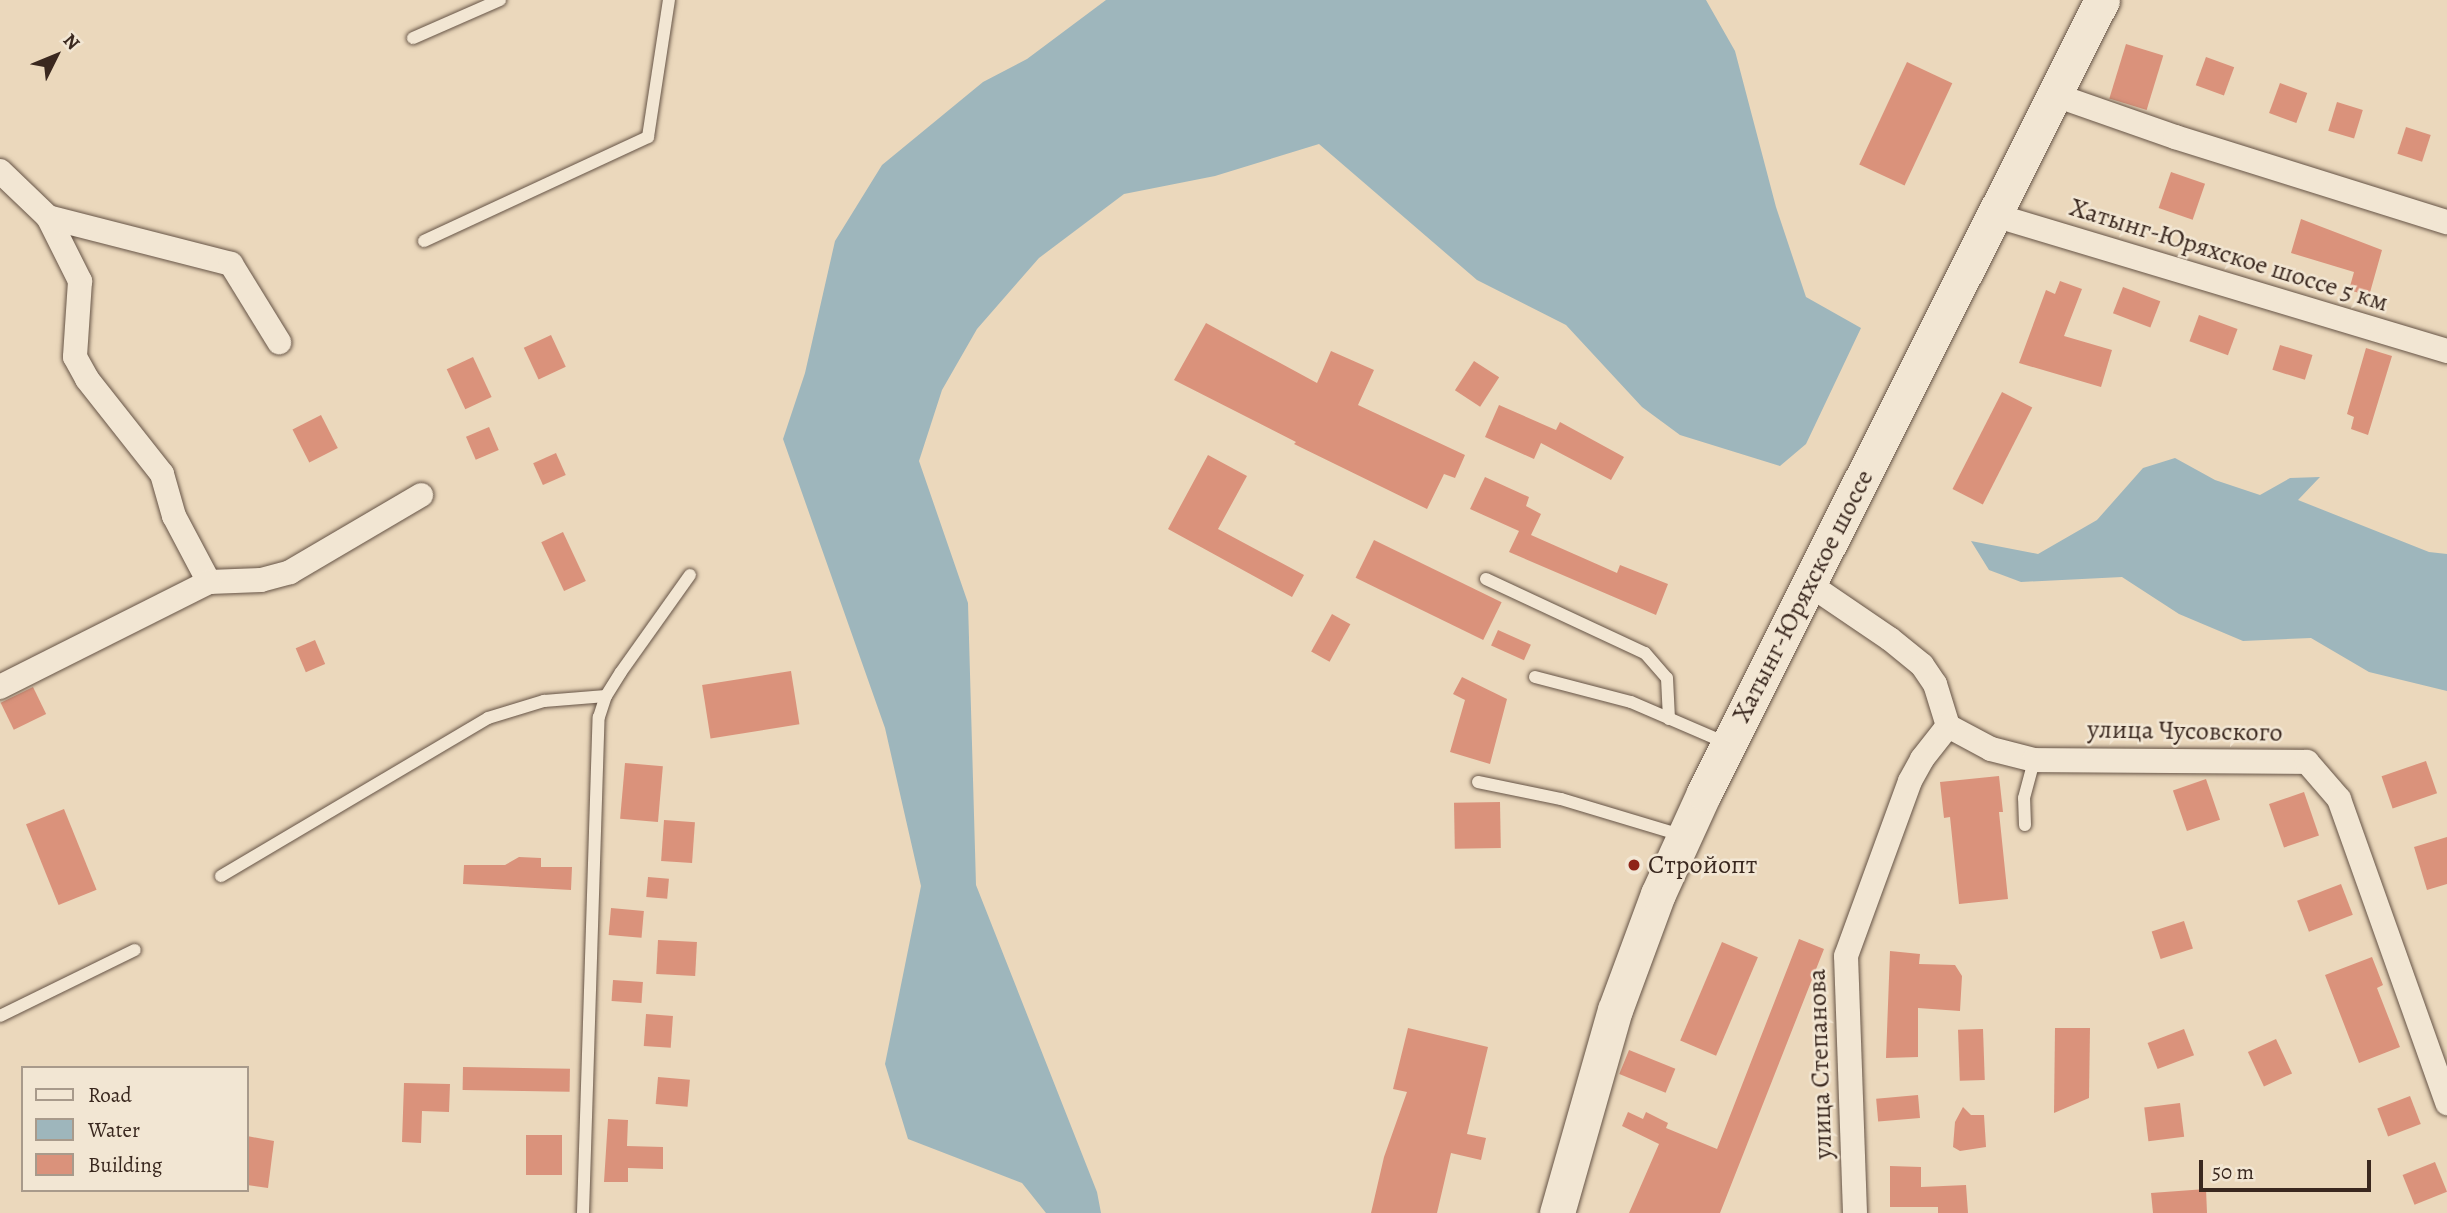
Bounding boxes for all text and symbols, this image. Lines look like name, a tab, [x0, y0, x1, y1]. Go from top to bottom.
north arrow	[21, 21, 91, 91]
text: N	[57, 28, 86, 56]
street label: Хатынг-Юряхское шоссе 5 км	[2066, 192, 2392, 318]
street label: Хатынг-Юряхское шоссе	[1726, 465, 1880, 727]
street label: улица Чусовского	[2087, 714, 2283, 748]
place label: Стройопт	[1648, 849, 1757, 881]
marker: Стройопт	[1626, 857, 1642, 873]
street label: улица Степанова	[1801, 968, 1839, 1160]
legend	[21, 1066, 248, 1192]
text: Road	[88, 1081, 132, 1109]
text: Water	[88, 1116, 140, 1144]
scale bar	[2202, 1146, 2374, 1190]
text: Building	[88, 1151, 162, 1179]
text: 50 m	[2212, 1158, 2254, 1186]

